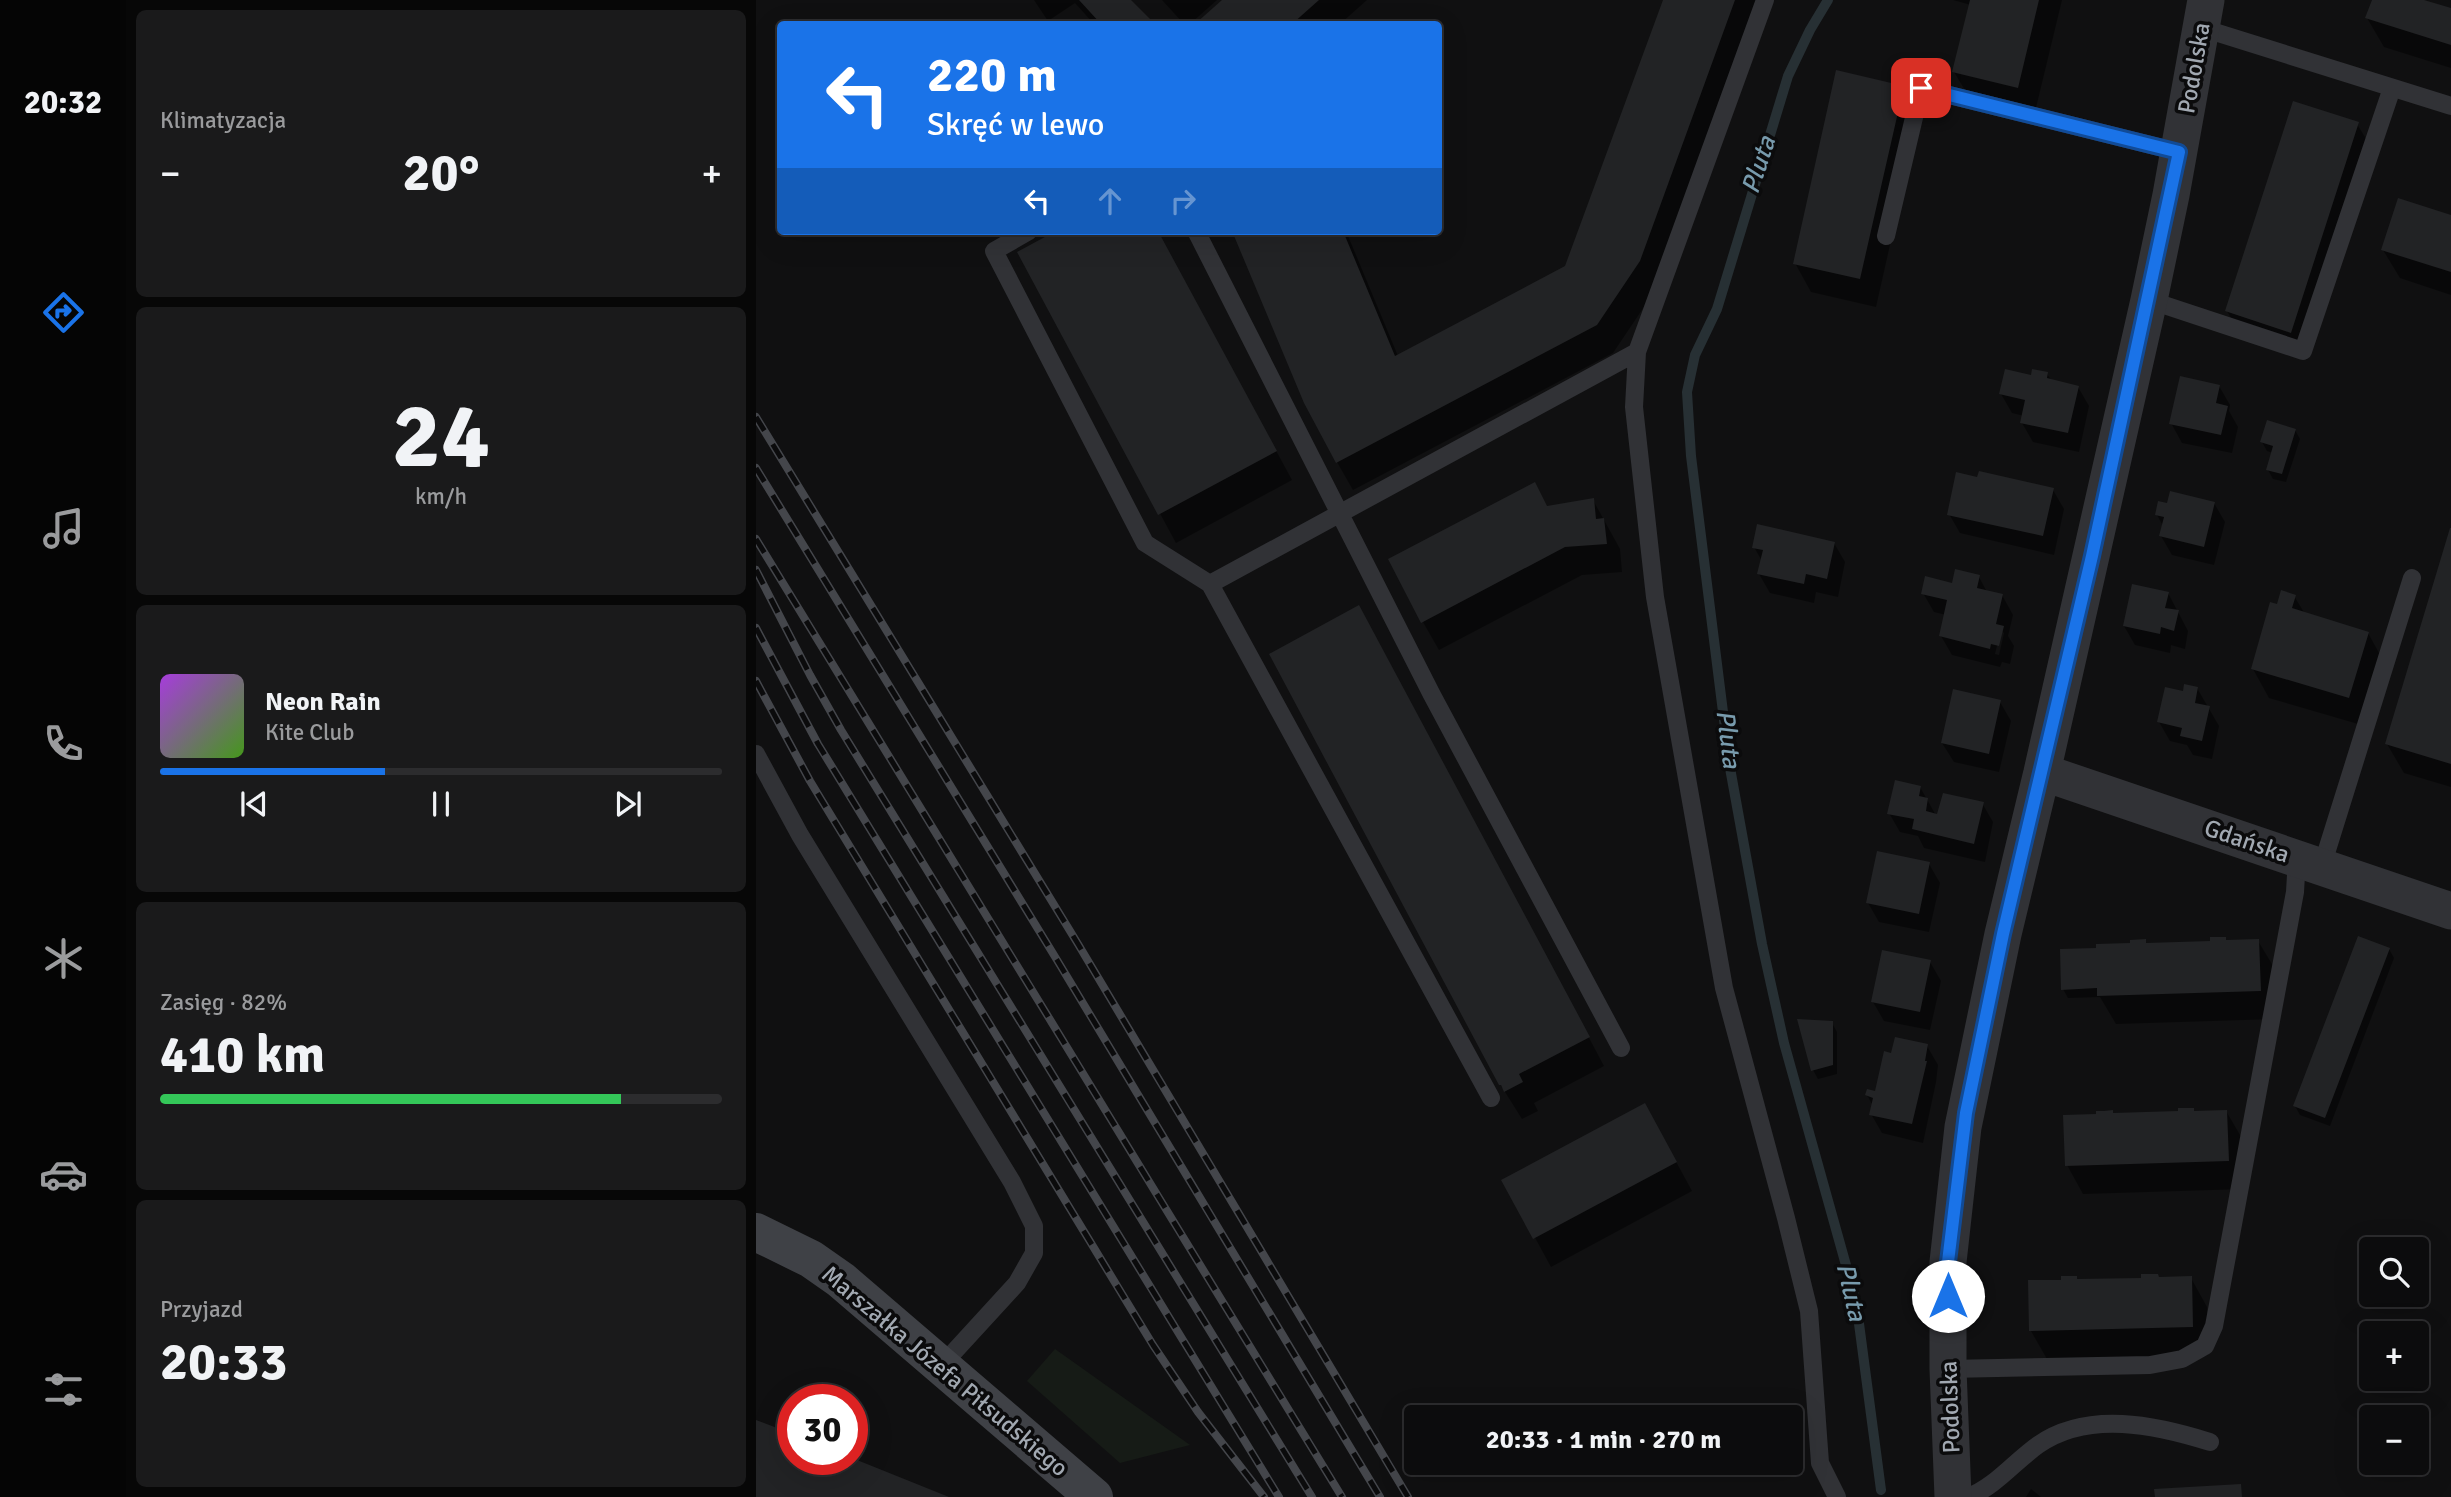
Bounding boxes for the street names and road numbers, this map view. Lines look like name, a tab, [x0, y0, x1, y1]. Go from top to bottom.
street label: Podolska	[2171, 20, 2217, 116]
street label: Gdańska	[2200, 812, 2294, 870]
street label: Marszałka Józefa Piłsudskiego	[816, 1259, 1074, 1483]
street label: Podolska	[1933, 1360, 1967, 1454]

